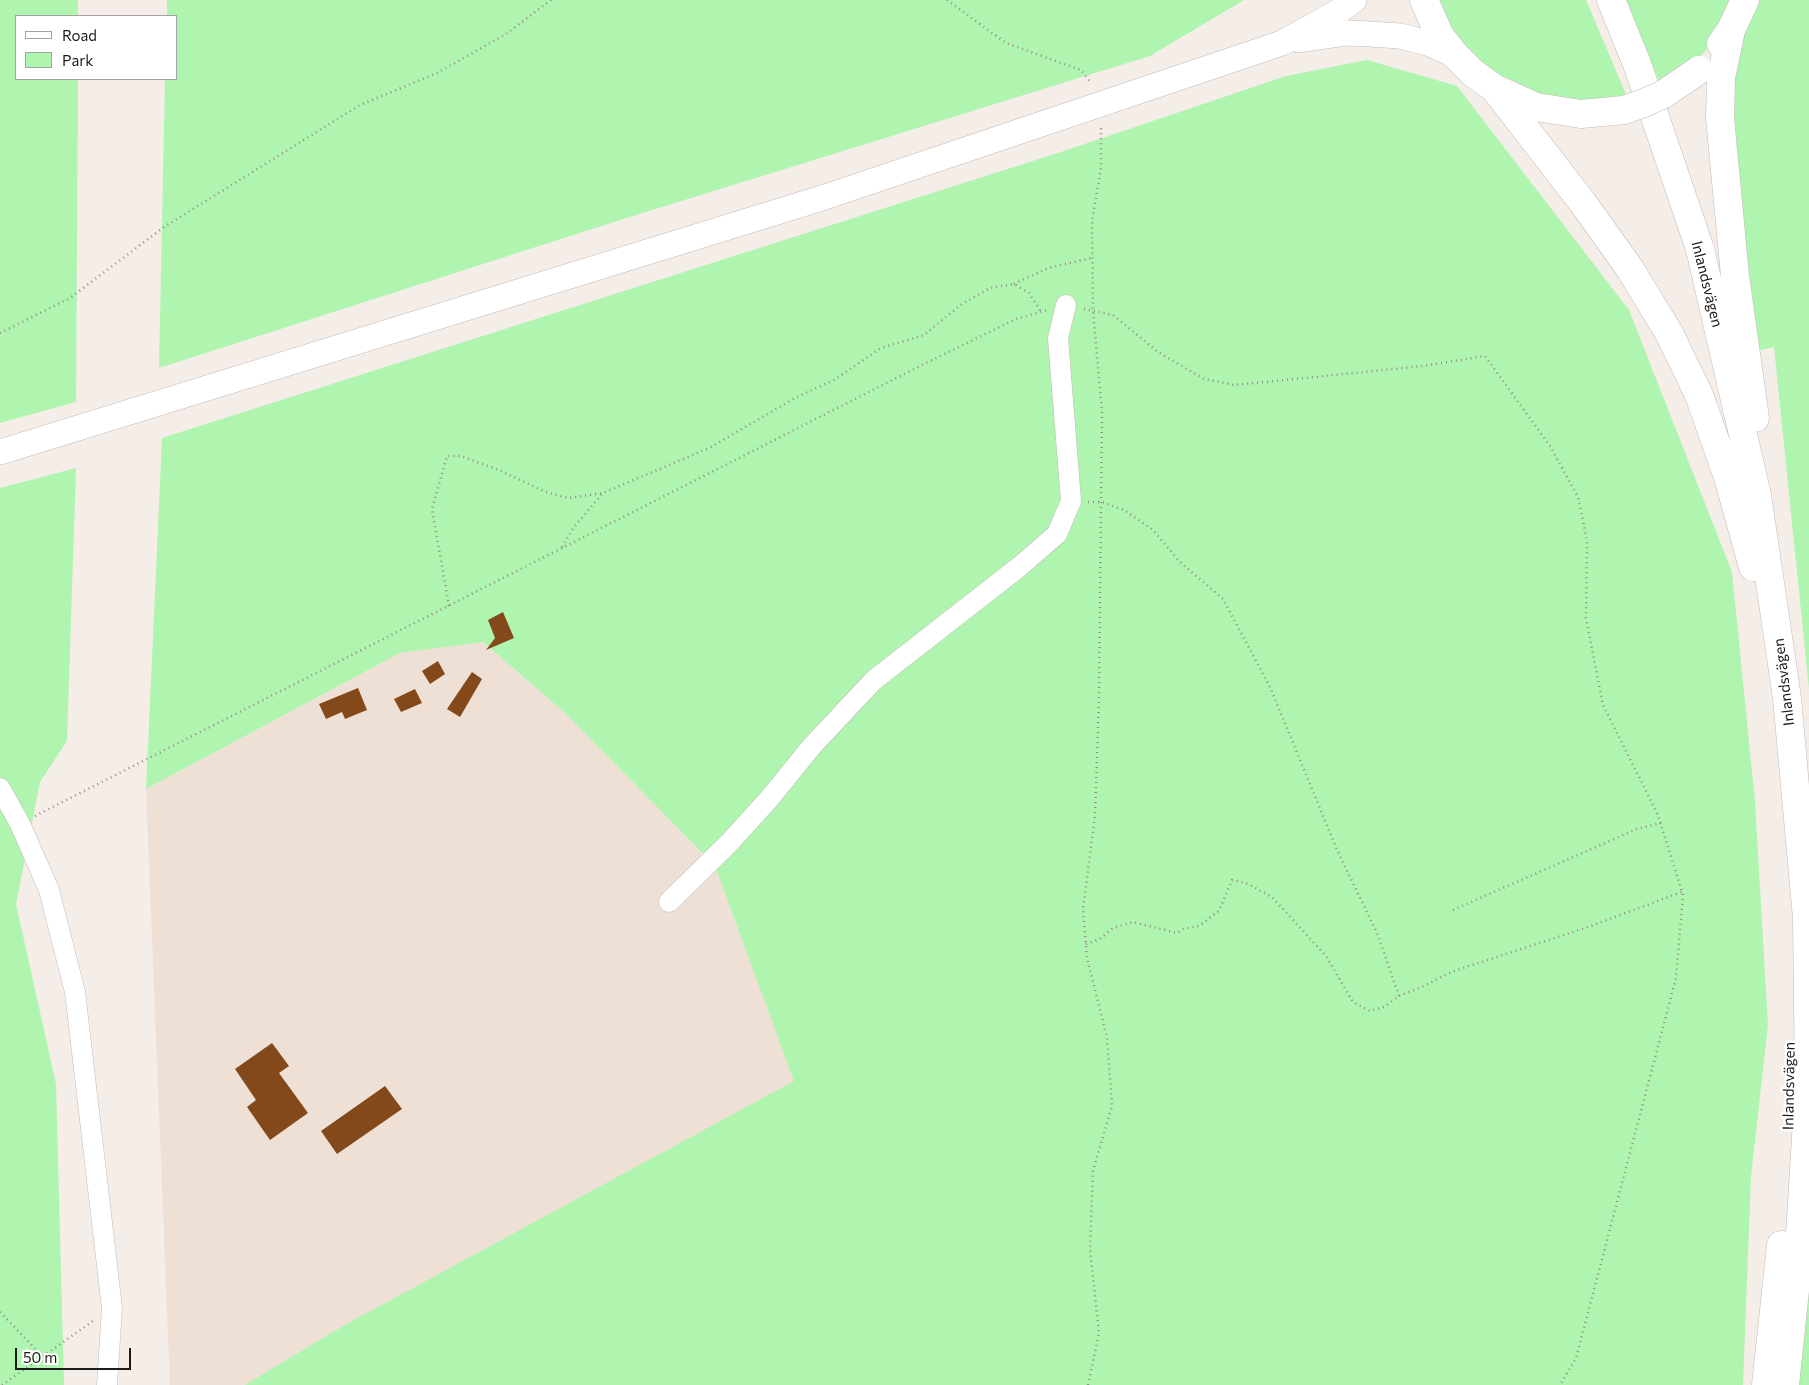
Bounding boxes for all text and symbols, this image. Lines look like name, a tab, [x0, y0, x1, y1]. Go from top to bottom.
legend	[15, 15, 178, 80]
text: Road	[62, 26, 97, 44]
text: Park	[62, 51, 93, 69]
street label: Inlandsvägen	[1688, 239, 1726, 329]
street label: Inlandsvägen	[1770, 637, 1798, 727]
street label: Inlandsvägen	[1779, 1042, 1799, 1130]
scale bar	[18, 1338, 134, 1370]
text: 50 m	[23, 1348, 57, 1366]

